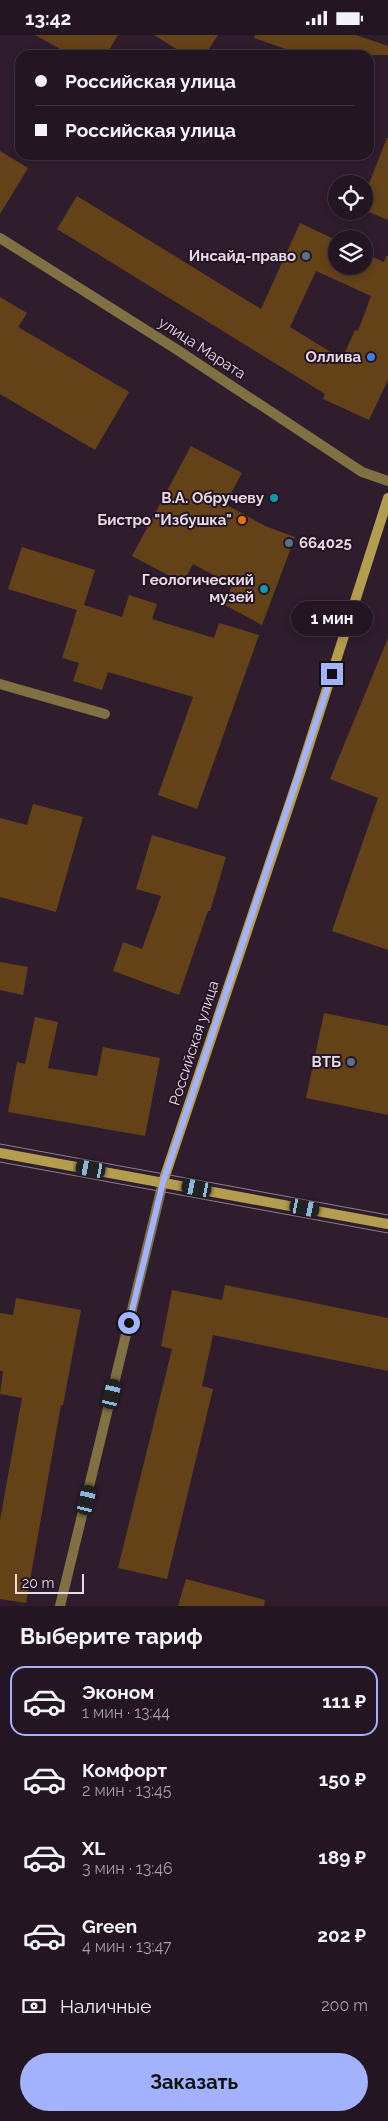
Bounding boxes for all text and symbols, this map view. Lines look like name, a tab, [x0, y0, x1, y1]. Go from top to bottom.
text: 13:42	[25, 7, 71, 29]
text: Российская улица	[65, 70, 236, 92]
text: Российская улица	[65, 119, 236, 141]
map controls	[328, 175, 373, 275]
button: locate	[328, 175, 373, 220]
button: layers	[328, 230, 373, 275]
place label: Инсайд-право	[189, 247, 296, 265]
marker: Инсайд-право	[300, 250, 312, 262]
street label: улица Марата	[155, 313, 249, 383]
place label: Оллива	[306, 348, 361, 366]
marker: Оллива	[365, 351, 377, 363]
place label: В.А. Обручеву	[161, 489, 265, 507]
marker: В.А. Обручеву	[268, 492, 280, 504]
place label: Бистро "Избушка"	[97, 511, 232, 529]
marker: Бистро "Избушка"	[236, 514, 248, 526]
place label: 664025	[299, 534, 352, 552]
marker: 664025	[283, 537, 295, 549]
place label: Геологический музей	[142, 571, 254, 606]
marker: Геологический музей	[258, 583, 270, 595]
callout: 1 мин	[291, 601, 373, 637]
text: 1 мин	[311, 609, 353, 628]
route end	[321, 663, 343, 685]
street label: Российская улица	[165, 978, 223, 1108]
place label: ВТБ	[312, 1053, 341, 1071]
marker: ВТБ	[345, 1056, 357, 1068]
car	[74, 1159, 107, 1179]
car	[180, 1178, 213, 1198]
car	[288, 1198, 321, 1218]
route start	[118, 1312, 140, 1334]
car	[101, 1378, 122, 1410]
car	[76, 1484, 97, 1516]
scale bar	[15, 1571, 84, 1594]
text: 20 m	[22, 1575, 54, 1591]
text: Выберите тариф	[20, 1623, 203, 1649]
icon: car	[22, 1679, 67, 1724]
text: Эконом	[82, 1681, 154, 1703]
text: 111 ₽	[322, 1690, 366, 1712]
text: 1 мин · 13:44	[82, 1703, 170, 1722]
icon: car	[22, 1757, 67, 1802]
text: Комфорт	[82, 1759, 167, 1781]
text: 150 ₽	[319, 1768, 366, 1790]
text: 2 мин · 13:45	[82, 1781, 172, 1800]
icon: car	[22, 1835, 67, 1880]
text: XL	[82, 1837, 105, 1859]
text: 189 ₽	[318, 1846, 366, 1868]
text: 3 мин · 13:46	[82, 1859, 173, 1878]
icon: car	[22, 1913, 67, 1958]
text: Green	[82, 1915, 137, 1937]
text: 202 ₽	[317, 1924, 366, 1946]
text: 4 мин · 13:47	[82, 1937, 172, 1956]
icon: cash	[20, 1992, 48, 2020]
text: Наличные	[60, 1995, 151, 2017]
text: 200 m	[321, 1996, 368, 2015]
button: Заказать	[20, 2053, 368, 2111]

